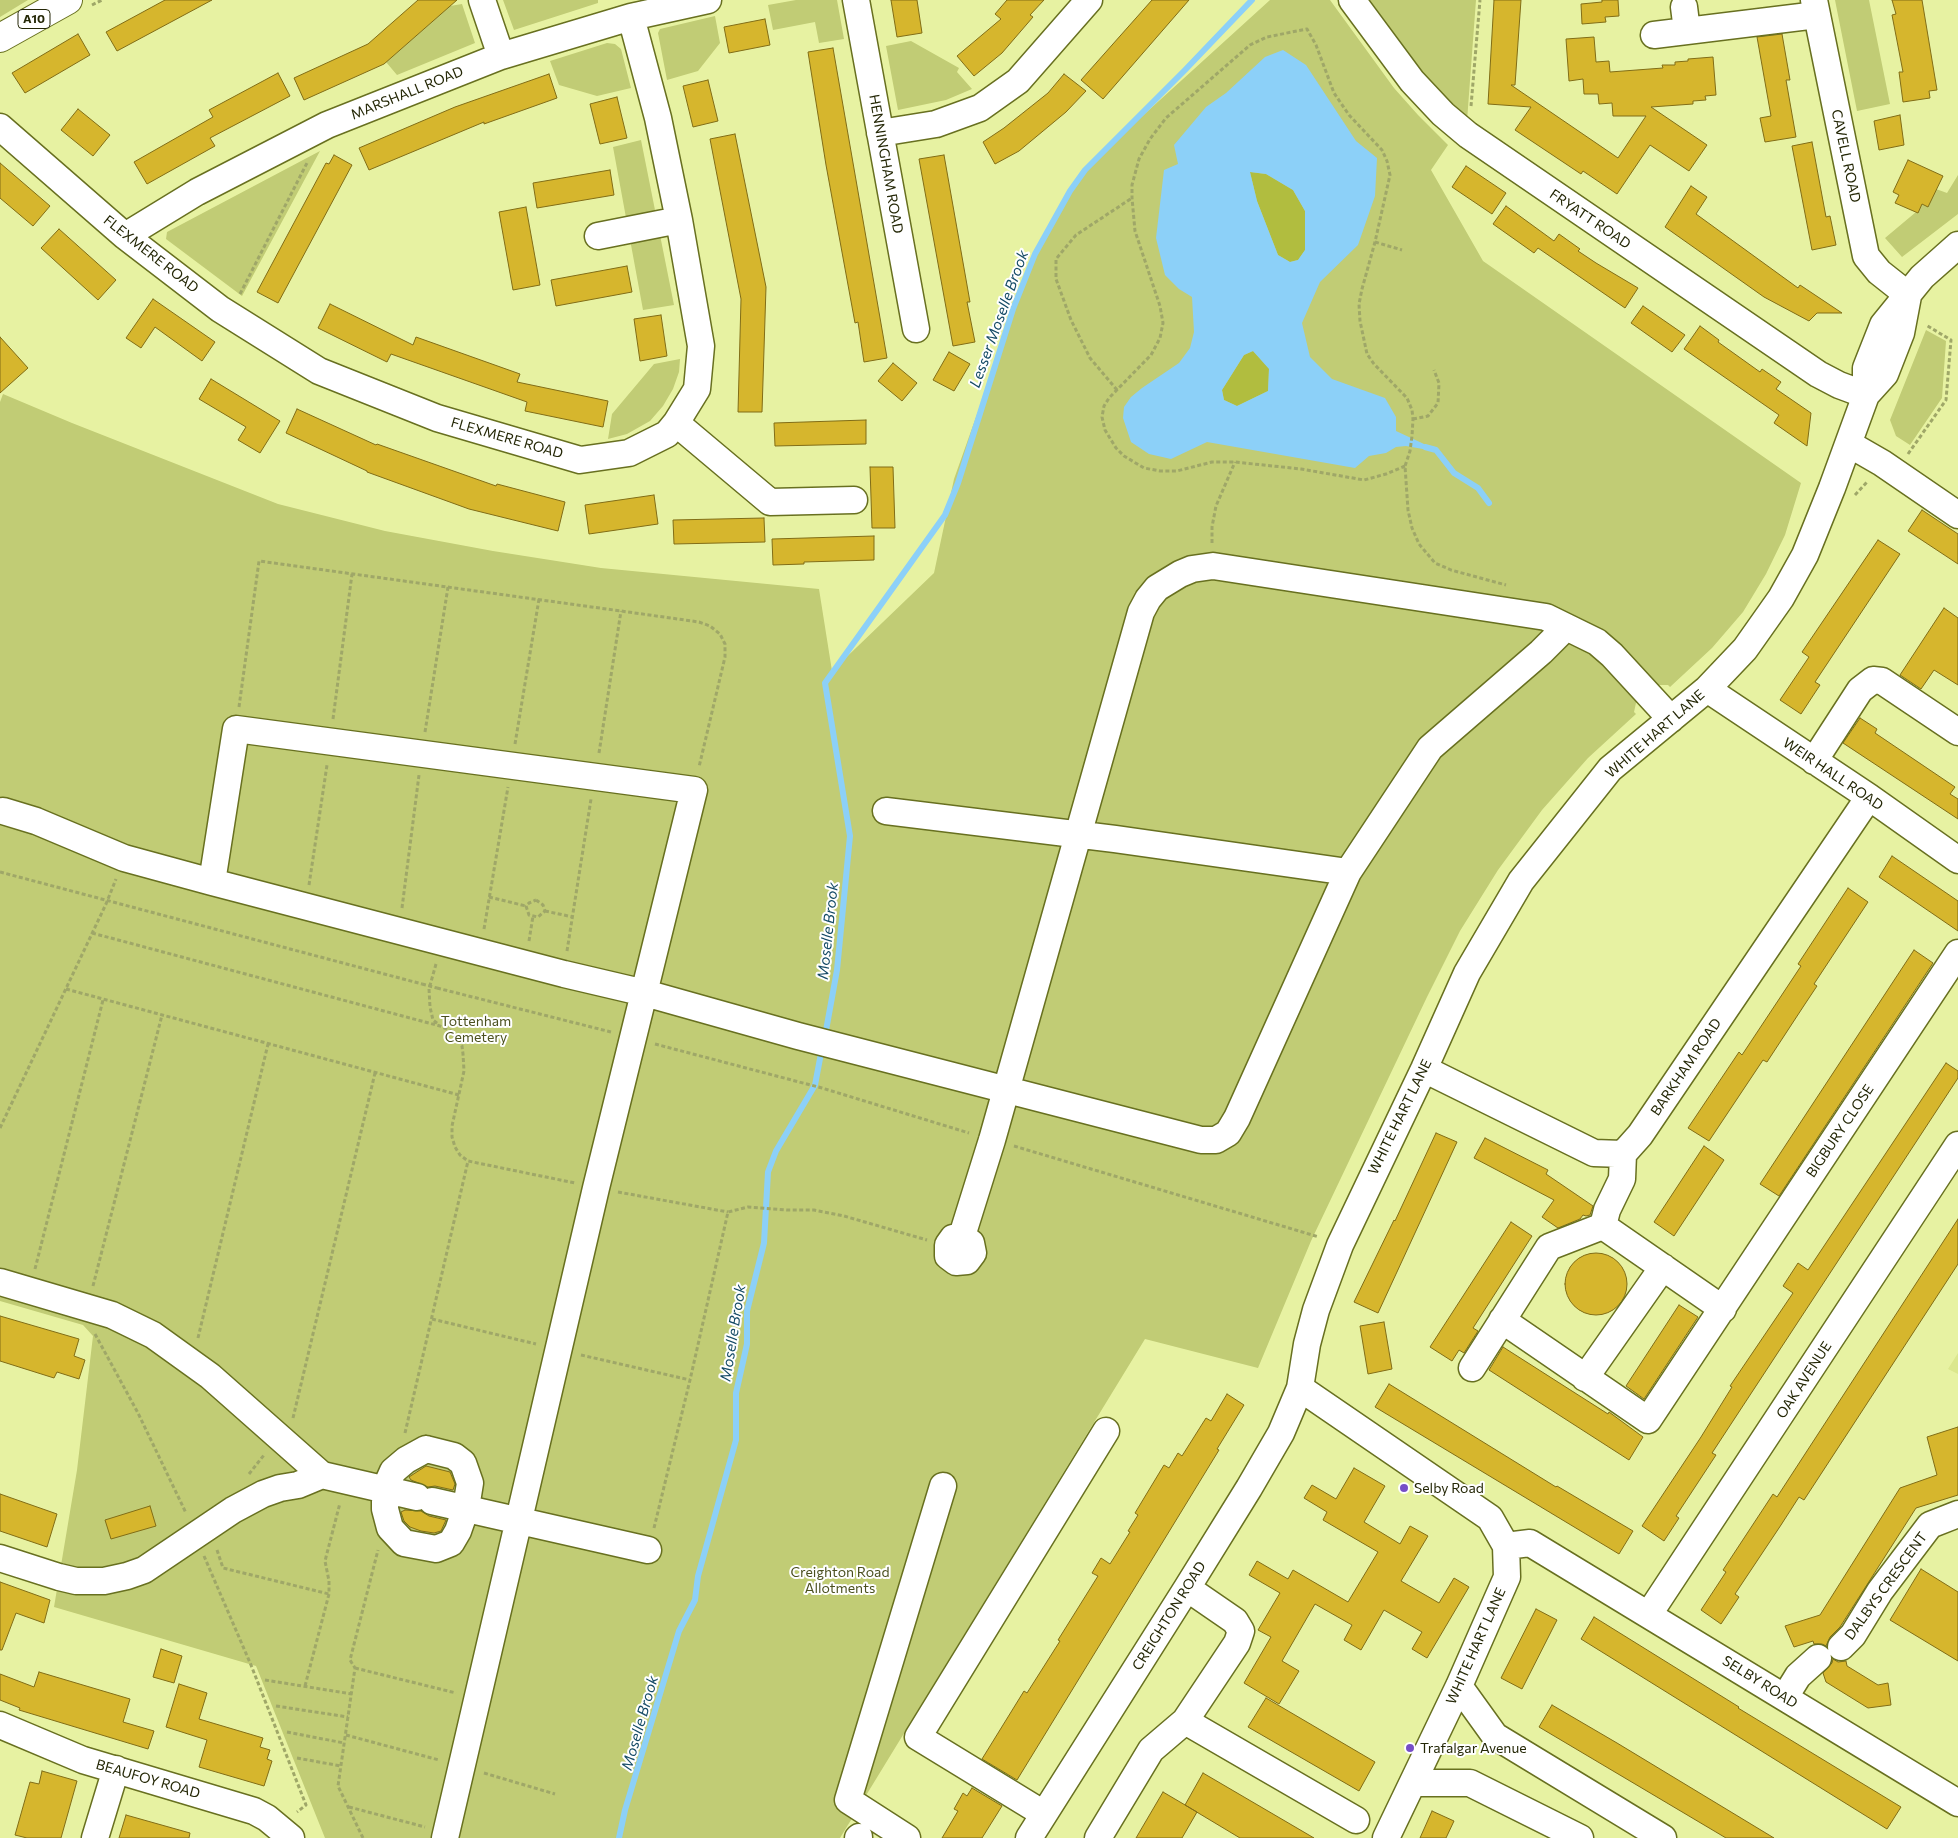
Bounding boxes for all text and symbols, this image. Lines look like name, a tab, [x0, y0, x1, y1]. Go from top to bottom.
road number: A10	[18, 10, 50, 28]
street label: MARSHALL ROAD	[348, 63, 466, 123]
street label: HENNINGHAM ROAD	[865, 93, 907, 235]
street label: CAVELL ROAD	[1828, 108, 1864, 204]
street label: FRYATT ROAD	[1546, 186, 1634, 252]
street label: FLEXMERE ROAD	[100, 212, 202, 296]
water label: Lesser Moselle Brook	[966, 248, 1032, 390]
street label: FLEXMERE ROAD	[449, 414, 565, 462]
street label: WHITE HART LANE	[1602, 686, 1708, 782]
street label: WEIR HALL ROAD	[1780, 734, 1886, 814]
water label: Moselle Brook	[814, 881, 842, 981]
park label: Tottenham Cemetery	[441, 1013, 511, 1046]
street label: BARKHAM ROAD	[1647, 1015, 1725, 1119]
street label: WHITE HART LANE	[1365, 1057, 1435, 1177]
street label: BIGBURY CLOSE	[1803, 1081, 1877, 1181]
water label: Moselle Brook	[716, 1283, 750, 1383]
street label: OAK AVENUE	[1773, 1338, 1835, 1422]
place label: Selby Road	[1414, 1480, 1484, 1496]
marker: Selby Road	[1398, 1482, 1410, 1494]
street label: DALBYS CRESCENT	[1841, 1529, 1931, 1643]
street label: CREIGHTON ROAD	[1129, 1558, 1209, 1674]
park label: Creighton Road Allotments	[791, 1564, 889, 1596]
street label: WHITE HART LANE	[1443, 1585, 1509, 1707]
street label: SELBY ROAD	[1719, 1652, 1801, 1712]
water label: Moselle Brook	[618, 1674, 662, 1772]
place label: Trafalgar Avenue	[1420, 1740, 1527, 1756]
marker: Trafalgar Avenue	[1404, 1742, 1416, 1754]
street label: BEAUFOY ROAD	[94, 1756, 202, 1802]

